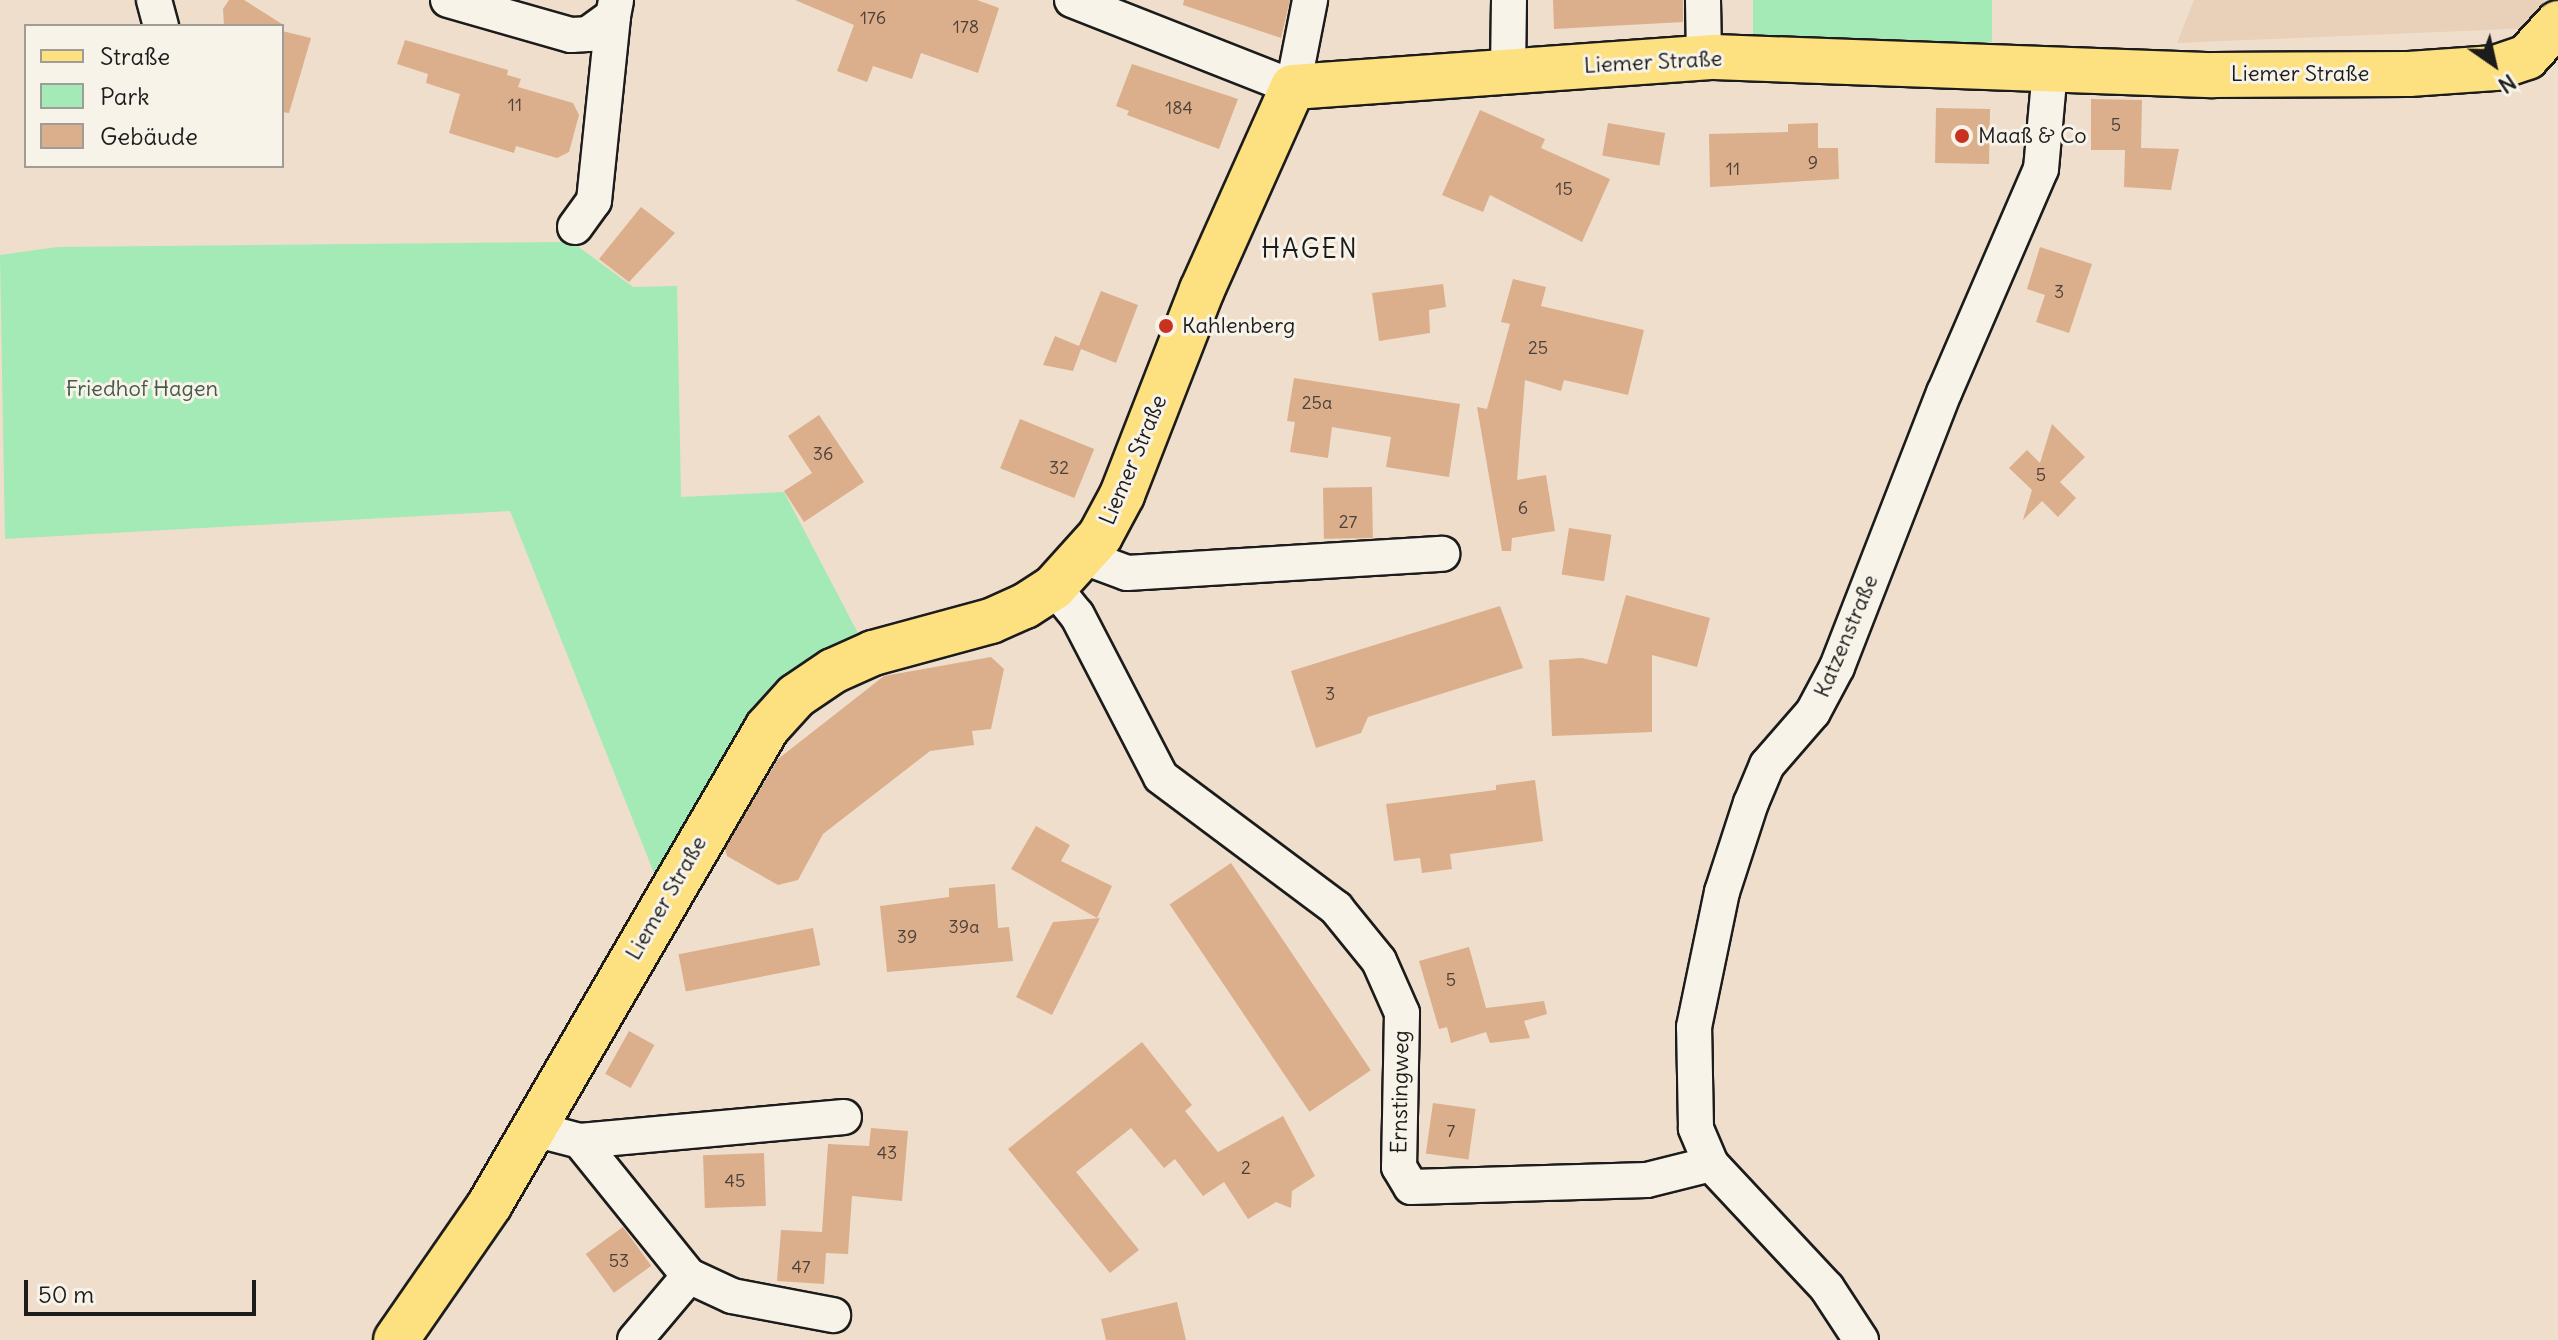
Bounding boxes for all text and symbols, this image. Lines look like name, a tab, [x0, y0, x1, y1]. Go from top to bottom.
house number: 176	[860, 7, 886, 29]
house number: 178	[953, 16, 979, 38]
legend	[24, 24, 284, 168]
north arrow	[2454, 24, 2534, 104]
text: Straße	[100, 41, 170, 71]
street label: Liemer Straße	[1583, 45, 1723, 79]
street label: Liemer Straße	[2231, 61, 2369, 87]
text: N	[2493, 68, 2522, 100]
text: Park	[100, 81, 150, 111]
house number: 11	[508, 94, 522, 116]
house number: 184	[1165, 97, 1193, 119]
house number: 5	[2111, 114, 2121, 136]
text: Gebäude	[100, 121, 198, 151]
place label: Maaß & Co	[1978, 123, 2087, 149]
marker: Maaß & Co	[1953, 127, 1971, 145]
house number: 9	[1808, 152, 1818, 174]
house number: 11	[1726, 158, 1740, 180]
house number: 15	[1555, 178, 1573, 200]
district label: HAGEN	[1261, 233, 1359, 265]
house number: 3	[2054, 281, 2064, 303]
place label: Kahlenberg	[1182, 313, 1295, 339]
marker: Kahlenberg	[1157, 317, 1175, 335]
house number: 25	[1528, 337, 1548, 359]
park label: Friedhof Hagen	[66, 376, 218, 402]
street label: Liemer Straße	[1094, 391, 1172, 529]
house number: 25a	[1302, 392, 1332, 414]
house number: 36	[813, 443, 833, 465]
house number: 32	[1049, 457, 1069, 479]
house number: 5	[2036, 464, 2046, 486]
house number: 6	[1518, 497, 1528, 519]
house number: 27	[1339, 511, 1357, 533]
street label: Katzenstraße	[1808, 571, 1884, 701]
house number: 3	[1325, 683, 1335, 705]
street label: Liemer Straße	[620, 831, 712, 965]
house number: 39a	[949, 916, 979, 938]
house number: 39	[897, 926, 917, 948]
house number: 5	[1446, 969, 1456, 991]
street label: Ernstingweg	[1386, 1030, 1414, 1154]
house number: 7	[1447, 1120, 1455, 1142]
house number: 43	[877, 1142, 897, 1164]
house number: 2	[1241, 1157, 1251, 1179]
house number: 45	[725, 1170, 745, 1192]
house number: 53	[609, 1250, 629, 1272]
house number: 47	[791, 1256, 811, 1278]
scale bar	[28, 1264, 260, 1314]
text: 50 m	[38, 1279, 94, 1309]

